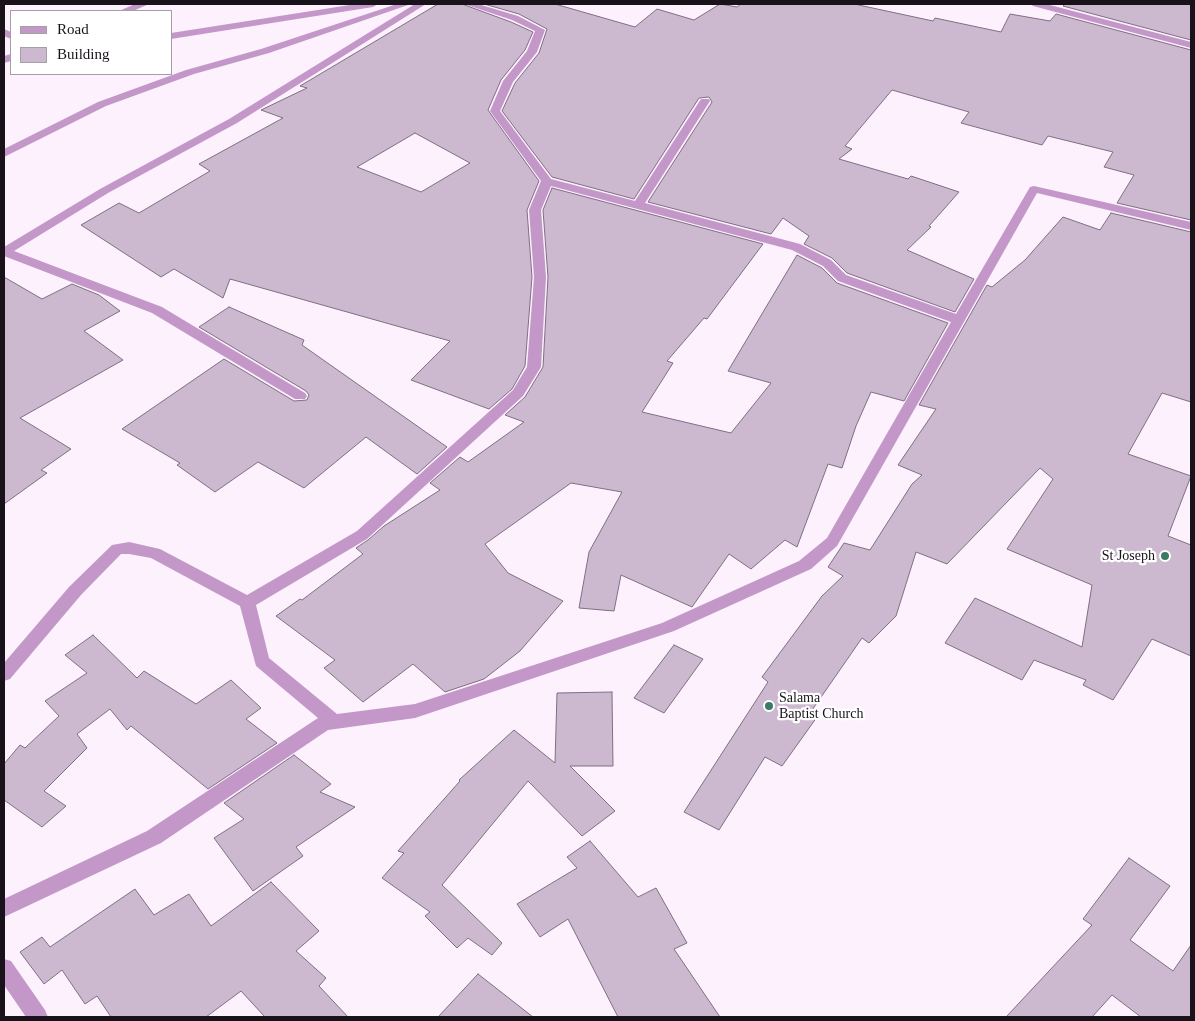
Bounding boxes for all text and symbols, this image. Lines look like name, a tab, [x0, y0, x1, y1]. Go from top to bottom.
legend	[10, 10, 172, 75]
text: Road	[57, 21, 89, 37]
text: Building	[57, 46, 110, 62]
place label: St Joseph	[1102, 548, 1155, 564]
marker: St Joseph	[1159, 550, 1171, 562]
place label: Salama Baptist Church	[779, 690, 863, 722]
marker: Salama Baptist Church	[763, 700, 775, 712]

